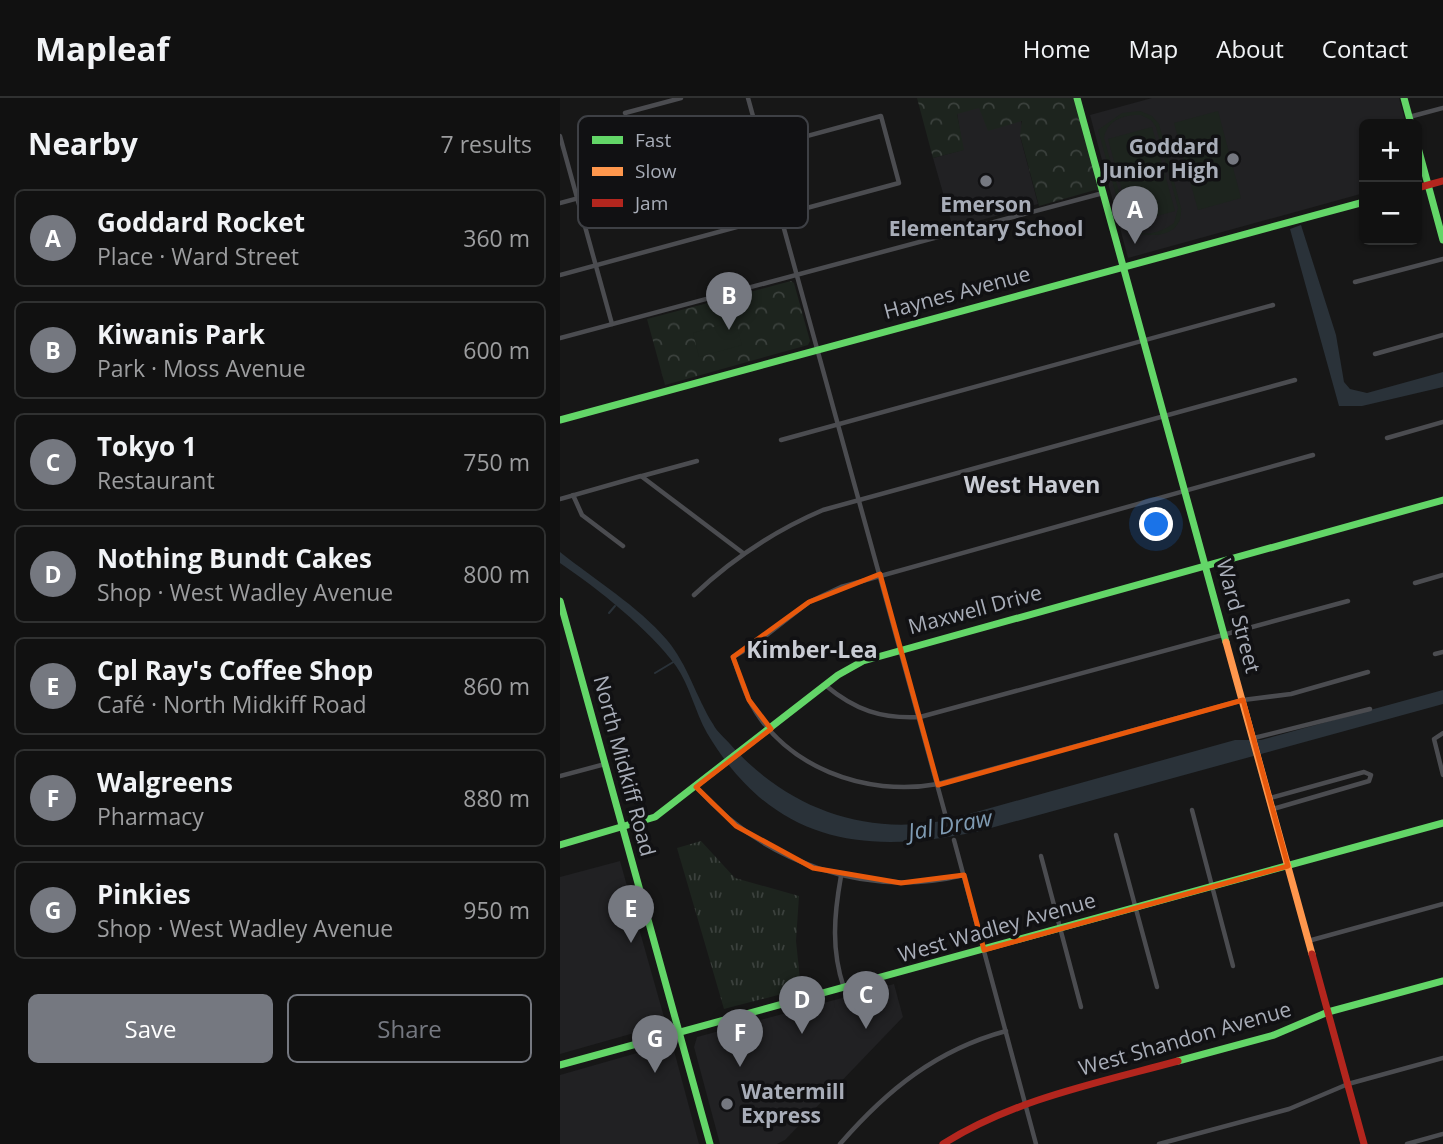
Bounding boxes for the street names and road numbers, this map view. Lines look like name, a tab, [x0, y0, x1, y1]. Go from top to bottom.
street label: Haynes Avenue	[880, 259, 1033, 325]
street label: Ward Street	[1210, 556, 1268, 676]
street label: Maxwell Drive	[905, 578, 1045, 640]
street label: North Midkiff Road	[587, 672, 663, 859]
street label: West Wadley Avenue	[895, 885, 1099, 969]
street label: West Shandon Avenue	[1075, 994, 1294, 1082]

